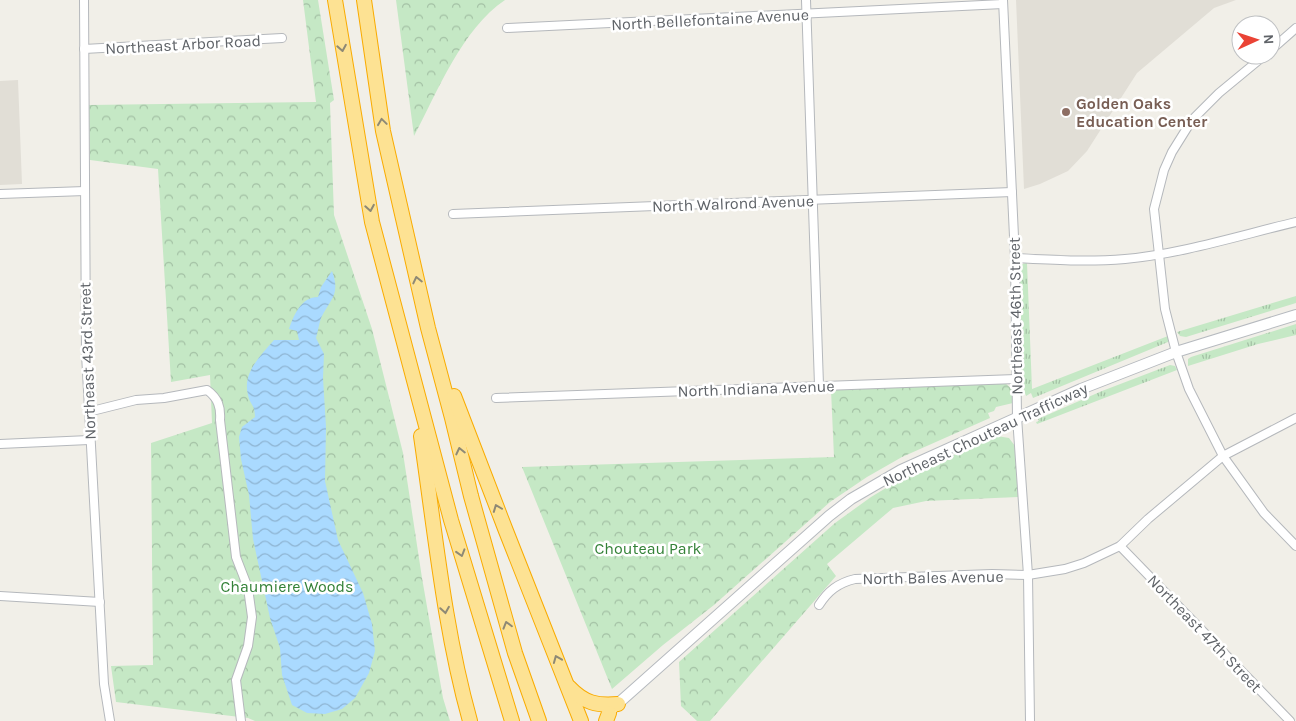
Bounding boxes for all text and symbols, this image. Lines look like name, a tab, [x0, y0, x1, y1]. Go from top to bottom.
street label: North Bellefontaine Avenue	[611, 5, 809, 34]
north arrow	[1231, 15, 1281, 65]
street label: Northeast Arbor Road	[105, 31, 261, 58]
text: N	[1260, 34, 1277, 45]
one-way arrow	[337, 44, 347, 52]
place label: Golden Oaks Education Center	[1076, 94, 1208, 131]
marker: Golden Oaks Education Center	[1060, 106, 1072, 118]
one-way arrow	[377, 117, 388, 125]
street label: North Walrond Avenue	[652, 191, 814, 216]
one-way arrow	[364, 204, 374, 213]
street label: Northeast 46th Street	[1005, 237, 1026, 395]
one-way arrow	[412, 276, 423, 285]
street label: Northeast 43rd Street	[75, 282, 100, 440]
street label: North Indiana Avenue	[677, 376, 835, 401]
street label: Northeast Chouteau Trafficway	[880, 378, 1091, 490]
one-way arrow	[455, 447, 466, 456]
one-way arrow	[493, 504, 503, 513]
park label: Chouteau Park	[595, 539, 701, 558]
one-way arrow	[455, 548, 465, 557]
street label: North Bales Avenue	[862, 567, 1004, 588]
street label: Northeast 47th Street	[1144, 571, 1266, 696]
park label: Chaumiere Woods	[221, 577, 353, 596]
one-way arrow	[439, 606, 450, 614]
one-way arrow	[503, 621, 513, 630]
one-way arrow	[552, 656, 562, 664]

